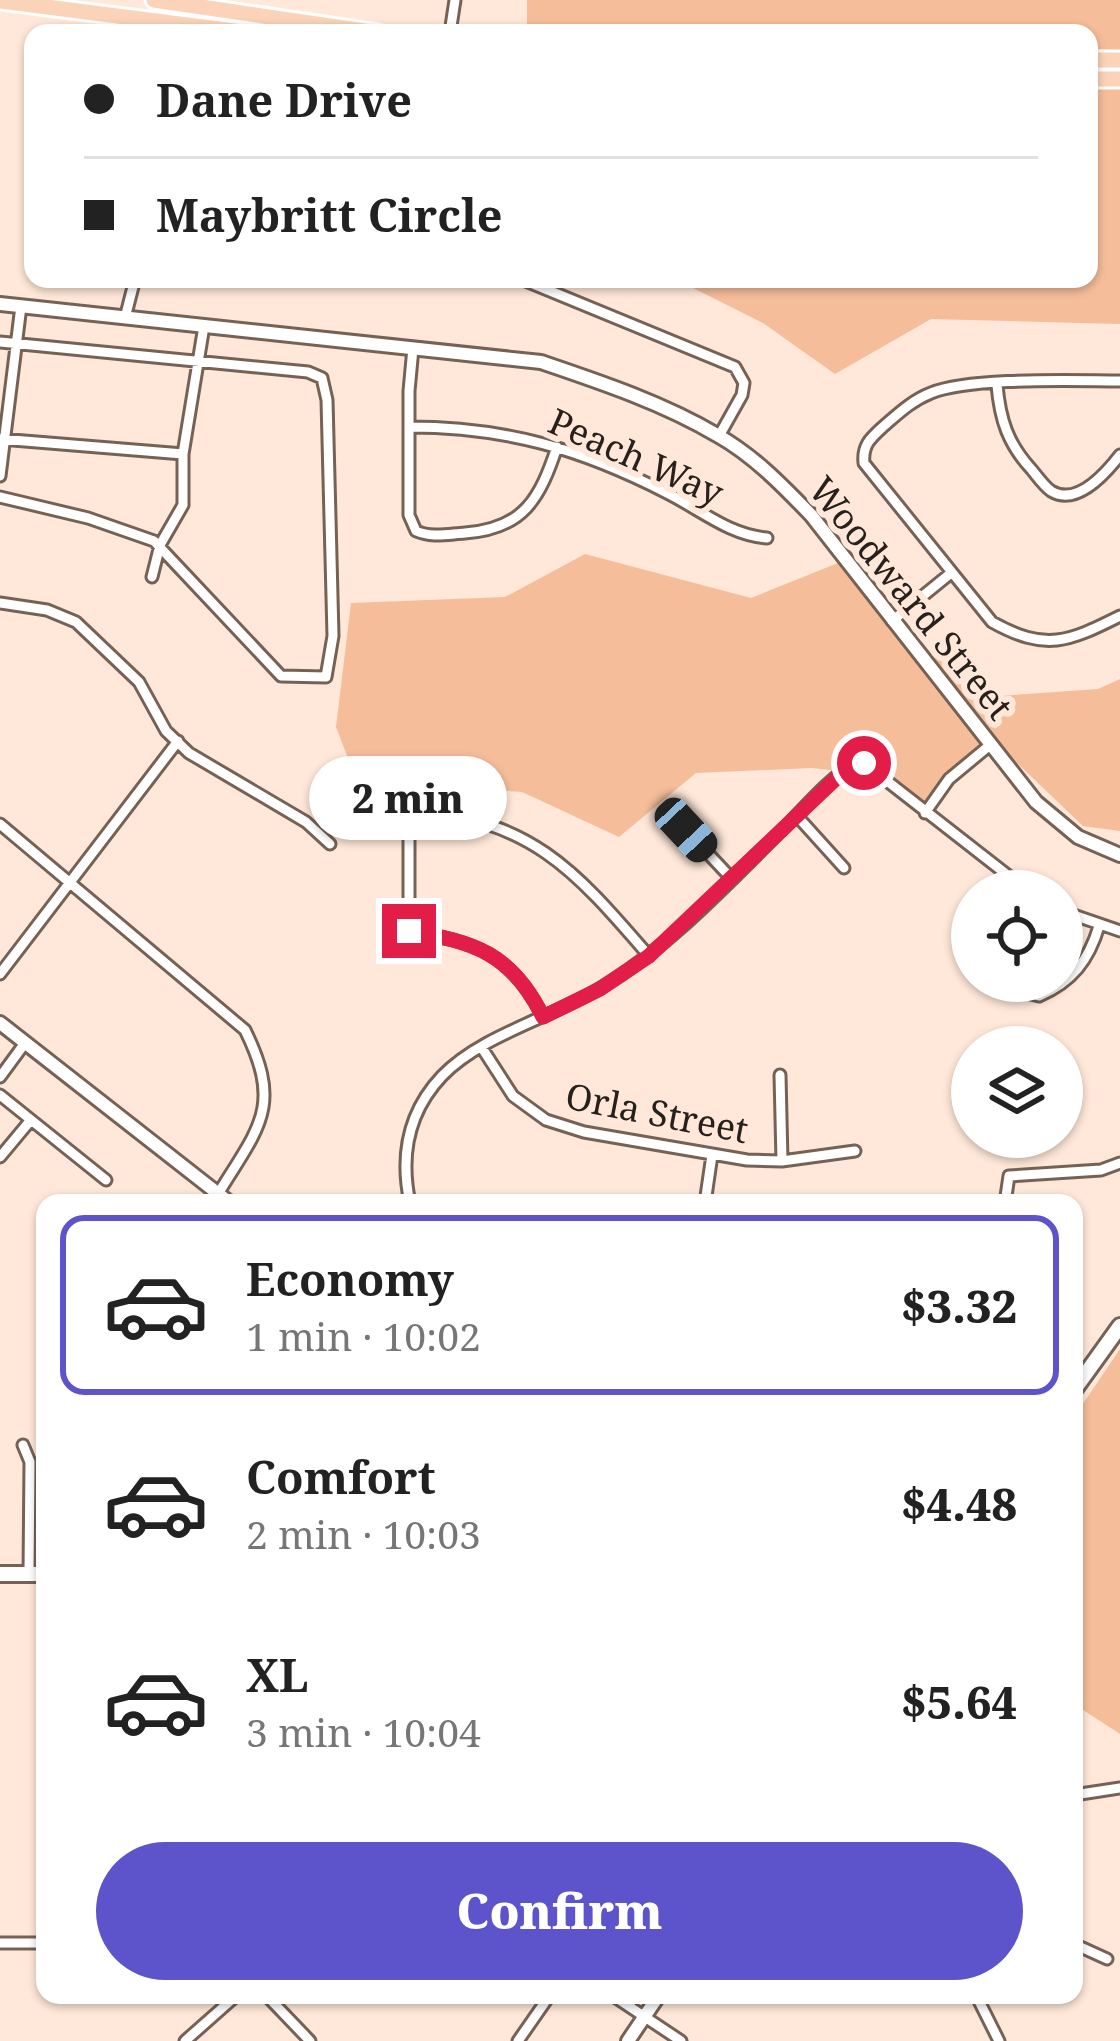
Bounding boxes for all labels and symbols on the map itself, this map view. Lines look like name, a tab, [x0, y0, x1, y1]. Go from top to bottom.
street label: Peach Way	[541, 396, 732, 517]
street label: Woodward Street	[798, 466, 1025, 729]
route start	[837, 736, 891, 790]
callout: 2 min	[310, 757, 508, 841]
car	[648, 791, 724, 869]
route end	[382, 904, 436, 958]
street label: Orla Street	[562, 1071, 753, 1154]

